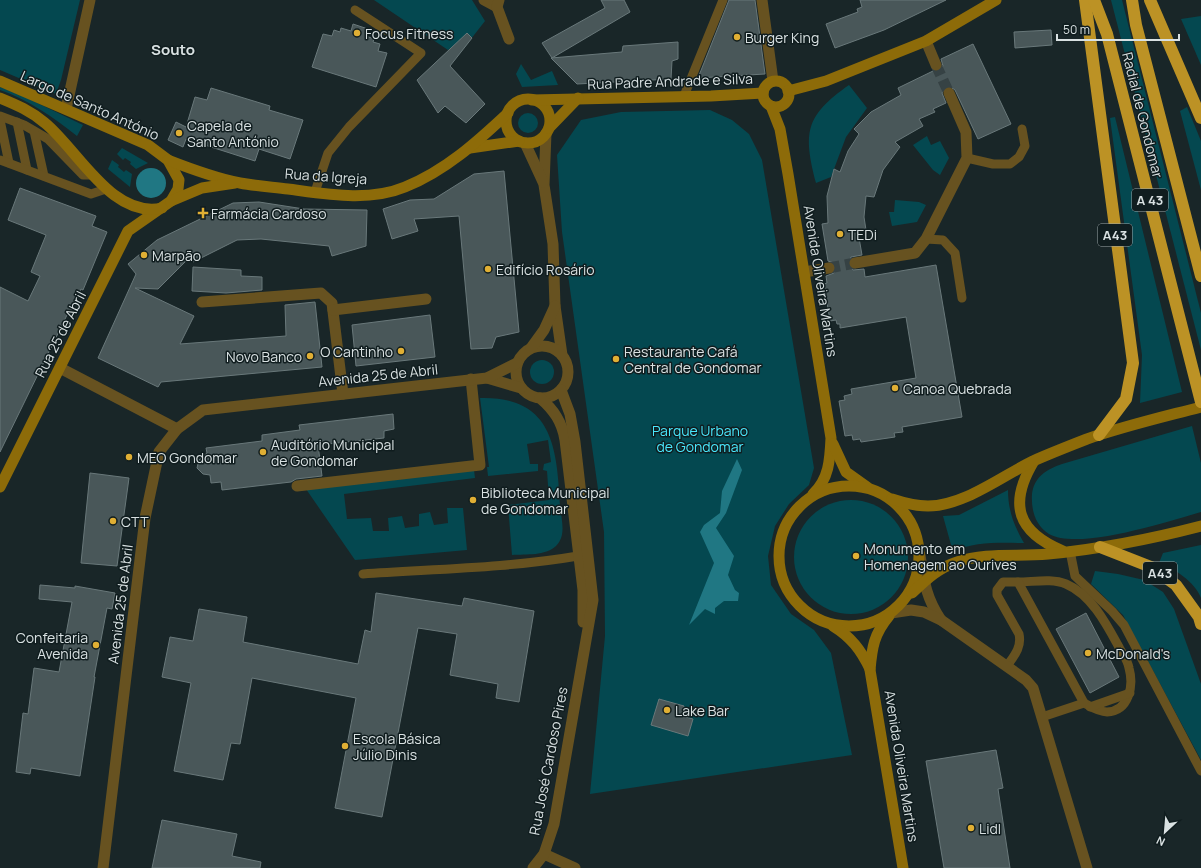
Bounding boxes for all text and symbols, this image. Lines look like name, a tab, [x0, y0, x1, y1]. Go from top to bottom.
scale bar	[1057, 16, 1179, 42]
text: 50 m	[1063, 21, 1090, 38]
place label: Focus Fitness	[365, 24, 453, 43]
marker: Focus Fitness	[352, 28, 362, 38]
place label: Burger King	[745, 28, 819, 47]
marker: Burger King	[732, 32, 742, 42]
district label: Souto	[151, 39, 195, 60]
street label: Radial de Gondomar	[1118, 50, 1168, 180]
street label: Largo de Santo António	[18, 66, 162, 144]
street label: Rua Padre Andrade e Silva	[587, 69, 753, 93]
place label: Capela de Santo António	[187, 116, 279, 151]
marker: Capela de Santo António	[174, 128, 184, 138]
street label: Rua da Igreja	[284, 164, 368, 188]
road number: A 43	[1132, 189, 1168, 211]
place label: Farmácia Cardoso	[211, 204, 326, 223]
street label: Avenida Oliveira Martins	[800, 204, 842, 358]
marker: Farmácia Cardoso	[198, 208, 208, 218]
road number: A43	[1098, 224, 1132, 246]
place label: TEDi	[848, 225, 877, 244]
marker: TEDi	[835, 229, 845, 239]
place label: Marpão	[152, 246, 201, 265]
marker: Marpão	[139, 250, 149, 260]
place label: Edifício Rosário	[496, 260, 595, 279]
marker: Edifício Rosário	[483, 264, 493, 274]
street label: Rua 25 de Abril	[30, 288, 90, 380]
place label: O Cantinho	[320, 342, 393, 361]
place label: Restaurante Cafá Central de Gondomar	[624, 342, 762, 377]
marker: O Cantinho	[396, 346, 406, 356]
place label: Novo Banco	[226, 347, 302, 366]
marker: Novo Banco	[305, 351, 315, 361]
marker: Restaurante Cafá Central de Gondomar	[611, 354, 621, 364]
street label: Avenida 25 de Abril	[317, 359, 439, 391]
place label: Canoa Quebrada	[903, 379, 1011, 398]
marker: Canoa Quebrada	[890, 383, 900, 393]
park label: Parque Urbano de Gondomar	[652, 421, 748, 456]
place label: Auditório Municipal de Gondomar	[271, 435, 395, 470]
marker: Auditório Municipal de Gondomar	[258, 447, 268, 457]
place label: MEO Gondomar	[137, 448, 237, 467]
marker: MEO Gondomar	[124, 452, 134, 462]
place label: Biblioteca Municipal de Gondomar	[481, 483, 610, 518]
marker: Biblioteca Municipal de Gondomar	[468, 495, 478, 505]
place label: CTT	[121, 512, 149, 531]
marker: CTT	[108, 516, 118, 526]
place label: Monumento em Homenagem ao Ourives	[864, 539, 1017, 574]
street label: Avenida 25 de Abril	[103, 543, 137, 665]
marker: Monumento em Homenagem ao Ourives	[851, 551, 861, 561]
road number: A43	[1143, 562, 1177, 584]
place label: Confeitaria Avenida	[16, 628, 88, 663]
marker: Confeitaria Avenida	[91, 640, 101, 650]
place label: McDonald's	[1096, 644, 1170, 663]
marker: McDonald's	[1083, 648, 1093, 658]
street label: Rua José Cardoso Pires	[524, 685, 572, 837]
street label: Avenida Oliveira Martins	[881, 689, 923, 843]
place label: Lake Bar	[675, 701, 729, 720]
marker: Lake Bar	[662, 705, 672, 715]
place label: Escola Básica Júlio Dinis	[353, 729, 440, 764]
marker: Escola Básica Júlio Dinis	[340, 741, 350, 751]
north arrow	[1145, 812, 1185, 852]
place label: Lidl	[979, 819, 1001, 838]
marker: Lidl	[966, 823, 976, 833]
text: N	[1153, 833, 1167, 850]

